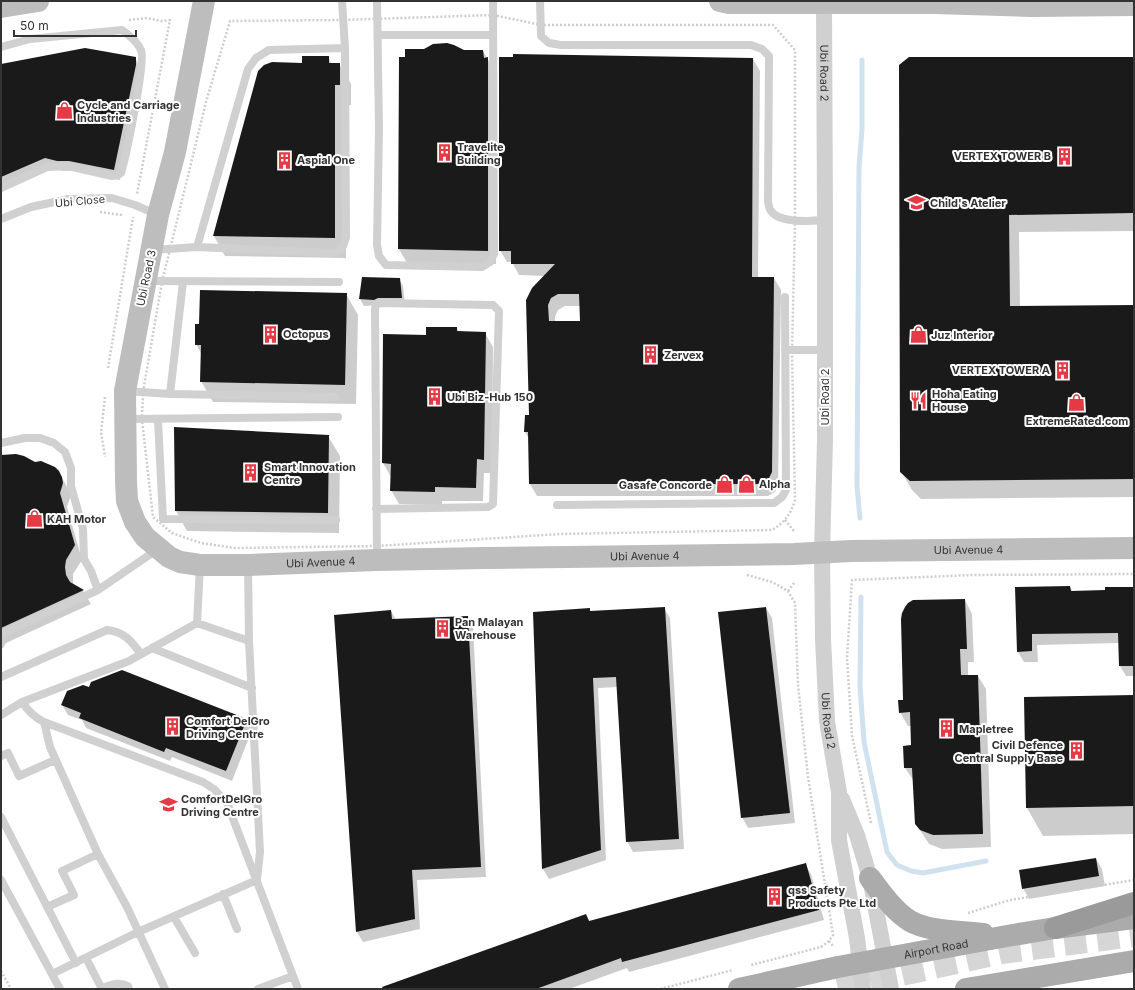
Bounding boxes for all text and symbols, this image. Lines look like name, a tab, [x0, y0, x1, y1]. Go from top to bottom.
scale bar	[14, 12, 136, 38]
text: 50 m	[20, 18, 49, 33]
street label: Ubi Road 2	[817, 44, 831, 102]
place label: Cycle and Carriage Industries	[77, 98, 180, 125]
shop icon: Cycle and Carriage Industries	[54, 101, 74, 121]
place label: Travelite Building	[457, 140, 504, 167]
building icon: Travelite Building	[434, 143, 454, 163]
building icon: VERTEX TOWER B	[1054, 146, 1074, 166]
place label: VERTEX TOWER B	[954, 149, 1051, 163]
building icon: Aspial One	[274, 150, 294, 170]
place label: Aspial One	[297, 153, 355, 167]
street label: Ubi Close	[54, 192, 106, 210]
school or university icon: Child's Atelier	[907, 193, 927, 213]
place label: Child's Atelier	[930, 196, 1006, 210]
street label: Ubi Road 3	[133, 248, 159, 307]
building icon: Octopus	[260, 324, 280, 344]
shop icon: Juz Interior	[908, 325, 928, 345]
place label: Octopus	[283, 327, 329, 341]
place label: Juz Interior	[931, 328, 993, 342]
building icon: Zervex	[641, 345, 661, 365]
place label: Zervex	[664, 348, 702, 362]
building icon: VERTEX TOWER A	[1053, 360, 1073, 380]
place label: VERTEX TOWER A	[952, 363, 1050, 377]
street label: Ubi Road 2	[818, 368, 832, 426]
building icon: Ubi Biz-Hub 150	[424, 387, 444, 407]
place label: Hoha Eating House	[932, 387, 997, 414]
place label: Ubi Biz-Hub 150	[447, 390, 533, 404]
restaurant icon: Hoha Eating House	[909, 390, 929, 410]
shop icon: ExtremeRated.com	[1067, 393, 1087, 413]
place label: ExtremeRated.com	[1026, 414, 1128, 428]
place label: Smart Innovation Centre	[264, 460, 356, 487]
building icon: Smart Innovation Centre	[241, 463, 261, 483]
shop icon: Alpha	[736, 474, 756, 494]
shop icon: Gasafe Concorde	[715, 475, 735, 495]
place label: Alpha	[759, 477, 790, 491]
place label: Gasafe Concorde	[619, 478, 712, 492]
shop icon: KAH Motor	[24, 509, 44, 529]
place label: KAH Motor	[47, 512, 107, 526]
street label: Ubi Avenue 4	[934, 542, 1003, 557]
street label: Ubi Avenue 4	[610, 548, 680, 563]
street label: Ubi Avenue 4	[286, 554, 356, 571]
place label: Pan Malayan Warehouse	[455, 615, 524, 642]
building icon: Pan Malayan Warehouse	[432, 618, 452, 638]
street label: Ubi Road 2	[819, 692, 839, 750]
place label: Comfort DelGro Driving Centre	[186, 714, 270, 741]
building icon: Comfort DelGro Driving Centre	[163, 717, 183, 737]
building icon: Mapletree	[936, 719, 956, 739]
place label: Mapletree	[959, 722, 1014, 736]
place label: Civil Defence Central Supply Base	[955, 738, 1063, 765]
building icon: Civil Defence Central Supply Base	[1066, 741, 1086, 761]
place label: ComfortDelGro Driving Centre	[181, 792, 263, 819]
school or university icon: ComfortDelGro Driving Centre	[158, 795, 178, 815]
place label: qss Safety Products Pte Ltd	[788, 883, 876, 910]
building icon: qss Safety Products Pte Ltd	[765, 886, 785, 906]
street label: Airport Road	[902, 936, 969, 962]

